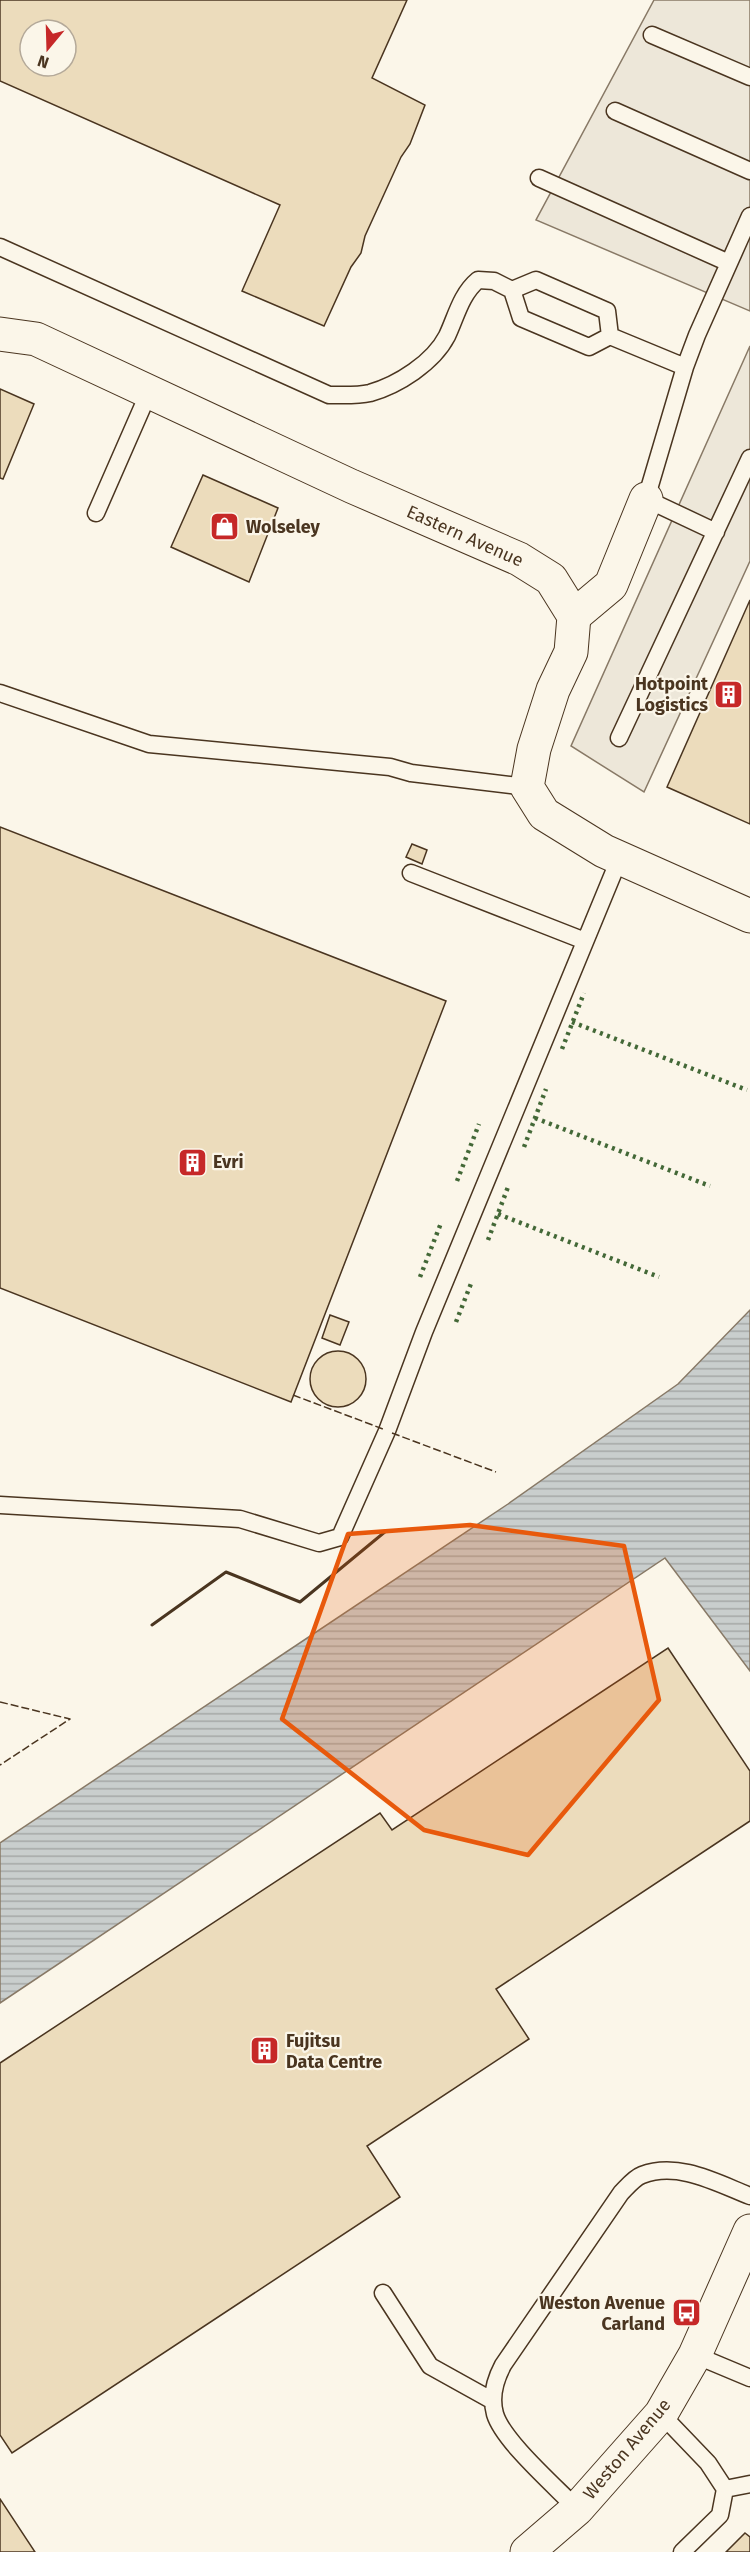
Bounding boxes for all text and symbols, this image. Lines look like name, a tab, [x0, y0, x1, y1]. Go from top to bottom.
north arrow	[18, 18, 78, 78]
text: N	[35, 51, 51, 72]
street label: Eastern Avenue	[403, 500, 527, 572]
shop icon: Wolseley	[209, 511, 241, 543]
place label: Wolseley	[246, 516, 321, 538]
place label: Hotpoint Logistics	[635, 673, 709, 716]
building icon: Hotpoint Logistics	[713, 678, 745, 710]
building icon: Evri	[176, 1146, 208, 1178]
place label: Evri	[213, 1151, 244, 1173]
place label: Fujitsu Data Centre	[286, 2030, 382, 2073]
building icon: Fujitsu Data Centre	[249, 2035, 281, 2067]
place label: Weston Avenue Carland	[539, 2292, 665, 2335]
bus stop icon: Weston Avenue Carland	[670, 2297, 702, 2329]
street label: Weston Avenue	[578, 2394, 676, 2504]

